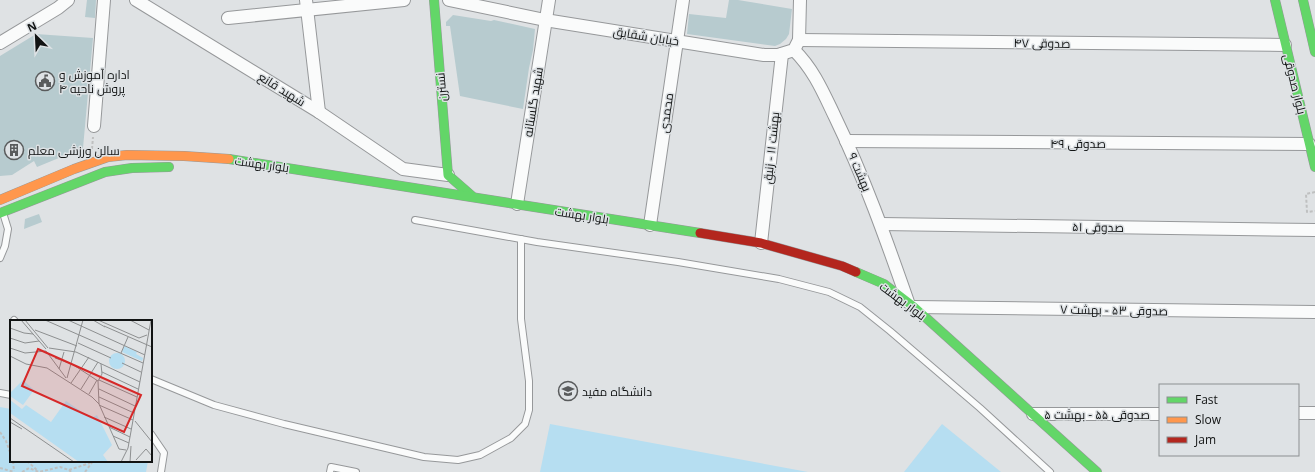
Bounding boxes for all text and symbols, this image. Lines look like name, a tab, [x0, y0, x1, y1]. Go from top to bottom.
north arrow	[16, 16, 56, 56]
text: N	[25, 18, 39, 35]
street label: خیابان شقایق	[612, 22, 680, 50]
street label: صدوقی ۴۷	[1013, 34, 1071, 52]
street label: بلوار صدوقی	[1279, 52, 1311, 116]
place label: اداره آموزش و پروش ناحیه ۴	[59, 66, 130, 98]
street label: شهید گلستانه	[519, 66, 547, 138]
street label: شهید قانع	[255, 68, 309, 110]
public building icon: اداره آموزش و پروش ناحیه ۴	[34, 70, 56, 92]
street label: نسترن	[431, 72, 451, 102]
street label: محمدی	[655, 92, 677, 134]
street label: بهشت ۱۱ - زنبق	[759, 111, 783, 185]
street label: صدوقی ۴۹	[1050, 135, 1106, 152]
building icon: سالن ورزشی معلم	[3, 139, 25, 161]
place label: سالن ورزشی معلم	[28, 142, 120, 159]
street label: بهشت ۹	[844, 150, 876, 194]
street label: بلوار بهشت	[234, 152, 290, 176]
street label: بلوار بهشت	[554, 202, 610, 228]
street label: صدوقی ۵۱	[1072, 218, 1124, 236]
street label: بلوار بهشت	[876, 278, 930, 324]
street label: صدوقی ۵۳ - بهشت ۷	[1060, 301, 1168, 319]
inset map	[10, 320, 152, 462]
school or university icon: دانشگاه مفید	[557, 380, 579, 402]
place label: دانشگاه مفید	[582, 383, 652, 400]
legend	[1159, 384, 1299, 456]
text: Fast	[1195, 391, 1218, 408]
street label: صدوقی ۵۵ - بهشت ۵	[1044, 406, 1150, 423]
text: Slow	[1195, 411, 1222, 428]
text: Jam	[1194, 431, 1216, 448]

